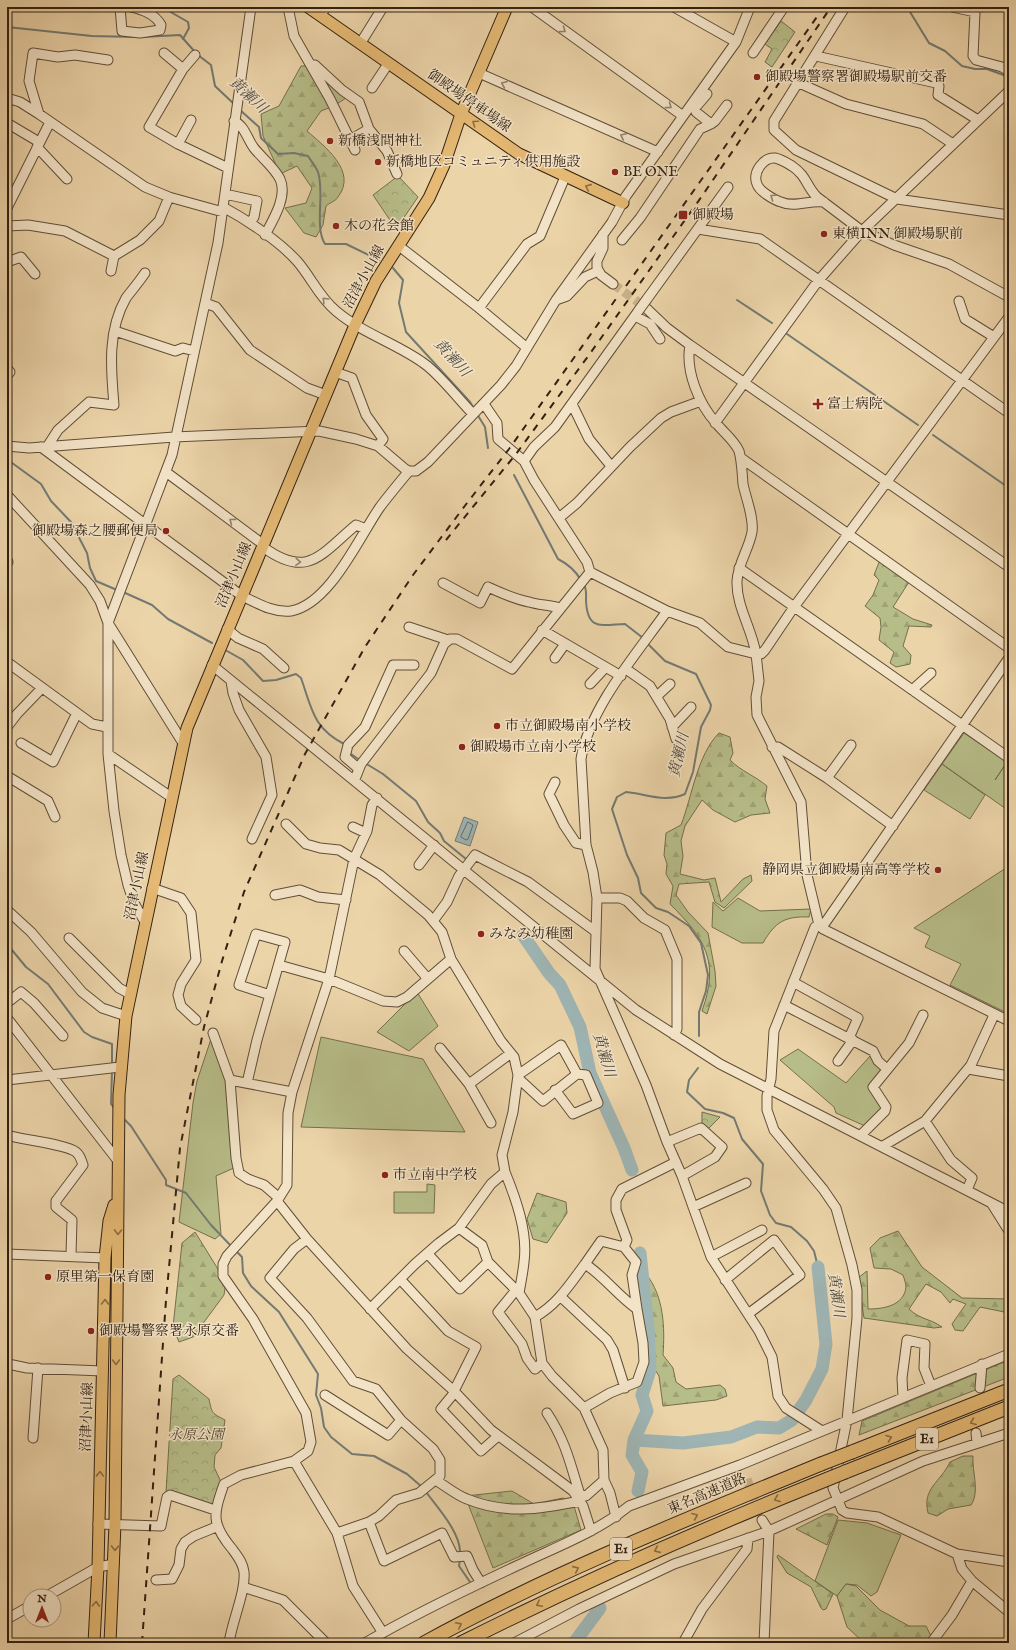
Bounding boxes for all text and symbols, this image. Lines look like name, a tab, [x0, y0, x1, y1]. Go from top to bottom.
one-way arrow	[559, 25, 566, 32]
street label: 御殿場停車場線	[424, 66, 514, 136]
place label: 御殿場警察署御殿場駅前交番	[765, 68, 947, 86]
marker: 御殿場警察署御殿場駅前交番	[752, 72, 762, 82]
water label: 黄瀬川	[225, 73, 272, 119]
one-way arrow	[500, 81, 508, 89]
one-way arrow	[665, 101, 672, 108]
one-way arrow	[472, 121, 479, 128]
place label: 新橋浅間神社	[338, 132, 422, 150]
one-way arrow	[620, 133, 627, 141]
marker: 新橋浅間神社	[325, 136, 335, 146]
place label: 新橋地区コミュニティ供用施設	[386, 153, 581, 171]
marker: 新橋地区コミュニティ供用施設	[373, 157, 383, 167]
place label: BE ONE	[623, 163, 679, 181]
marker: BE ONE	[610, 167, 620, 177]
one-way arrow	[584, 183, 591, 191]
one-way arrow	[770, 194, 777, 202]
place label: 御殿場	[692, 206, 734, 224]
marker: 御殿場	[677, 209, 689, 221]
place label: 木の花会館	[344, 217, 414, 235]
marker: 木の花会館	[331, 221, 341, 231]
place label: 東横INN 御殿場駅前	[832, 225, 963, 243]
marker: 東横INN 御殿場駅前	[819, 229, 829, 239]
street label: 沼津小山線	[339, 242, 389, 312]
one-way arrow	[322, 297, 330, 305]
water label: 黄瀬川	[430, 335, 475, 383]
place label: 富士病院	[827, 395, 883, 413]
marker: 富士病院	[812, 398, 824, 410]
one-way arrow	[230, 519, 237, 526]
place label: 御殿場森之腰郵便局	[32, 522, 158, 540]
marker: 御殿場森之腰郵便局	[161, 526, 171, 536]
street label: 沼津小山線	[212, 539, 256, 611]
one-way arrow	[295, 558, 301, 567]
place label: 市立御殿場南小学校	[505, 717, 631, 735]
marker: 市立御殿場南小学校	[492, 721, 502, 731]
water label: 黄瀬川	[665, 729, 694, 779]
place label: 御殿場市立南小学校	[470, 738, 596, 756]
marker: 御殿場市立南小学校	[457, 742, 467, 752]
street label: 沼津小山線	[121, 850, 153, 922]
place label: 静岡県立御殿場南高等学校	[762, 861, 930, 879]
marker: 静岡県立御殿場南高等学校	[933, 865, 943, 875]
place label: みなみ幼稚園	[489, 925, 573, 943]
marker: みなみ幼稚園	[476, 929, 486, 939]
water label: 黄瀬川	[589, 1031, 620, 1081]
place label: 市立南中学校	[393, 1166, 477, 1184]
marker: 市立南中学校	[380, 1170, 390, 1180]
one-way arrow	[113, 1229, 122, 1235]
place label: 原里第一保育園	[56, 1268, 154, 1286]
water label: 黄瀬川	[823, 1271, 849, 1321]
marker: 原里第一保育園	[43, 1272, 53, 1282]
one-way arrow	[100, 1299, 109, 1305]
place label: 御殿場警察署永原交番	[99, 1322, 239, 1340]
marker: 御殿場警察署永原交番	[86, 1326, 96, 1336]
one-way arrow	[112, 1359, 120, 1365]
street label: 沼津小山線	[77, 1382, 97, 1452]
one-way arrow	[969, 1417, 976, 1425]
park label: 永原公園	[168, 1426, 226, 1444]
road number: E1	[916, 1428, 938, 1450]
one-way arrow	[885, 1434, 892, 1442]
street label: 東名高速道路	[665, 1469, 749, 1519]
one-way arrow	[96, 1471, 104, 1477]
one-way arrow	[773, 1495, 780, 1503]
one-way arrow	[691, 1513, 699, 1521]
road number: E1	[610, 1538, 632, 1560]
one-way arrow	[111, 1545, 119, 1551]
one-way arrow	[654, 1545, 662, 1553]
one-way arrow	[573, 1565, 580, 1573]
north arrow	[22, 1588, 62, 1628]
text: N	[36, 1592, 47, 1606]
one-way arrow	[536, 1599, 543, 1607]
one-way arrow	[92, 1601, 101, 1607]
one-way arrow	[455, 1622, 462, 1630]

